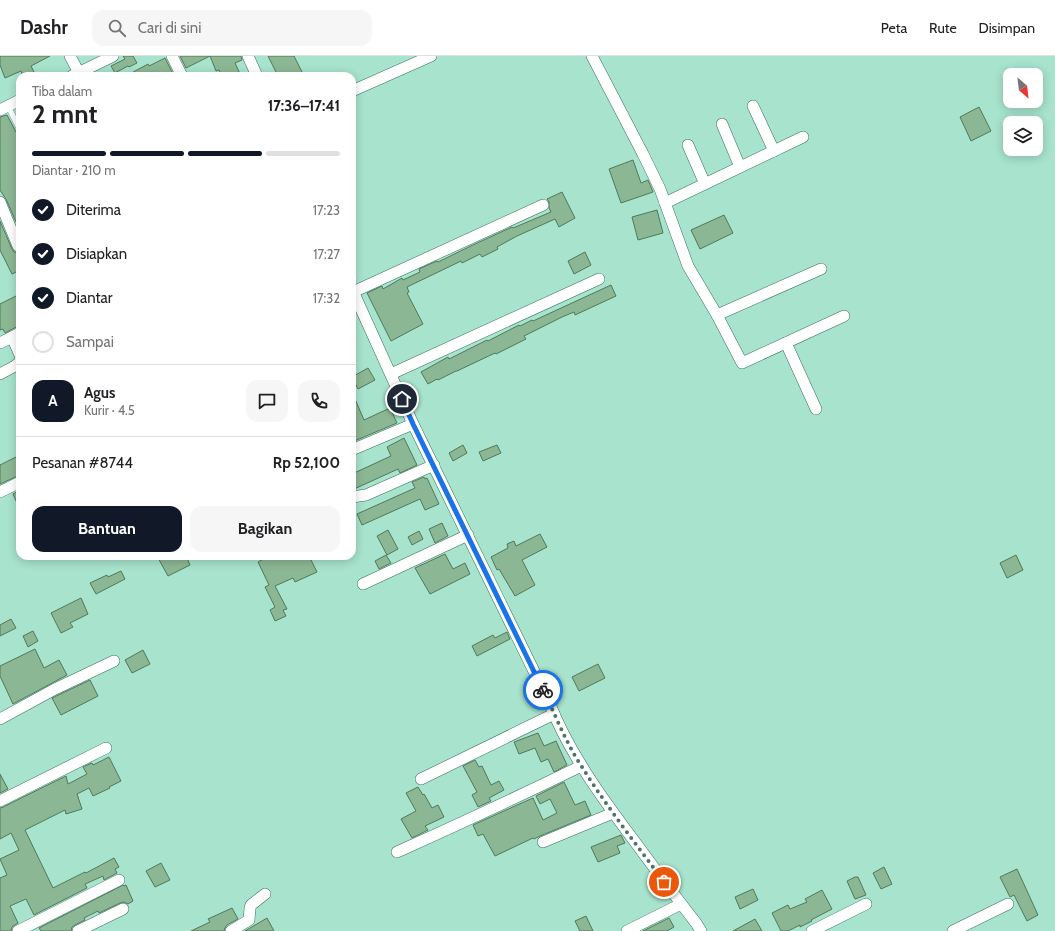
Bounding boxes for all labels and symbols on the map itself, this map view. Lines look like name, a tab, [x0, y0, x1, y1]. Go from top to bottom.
north arrow	[1003, 68, 1043, 108]
pin	[385, 382, 419, 416]
courier	[523, 670, 563, 710]
pin	[647, 865, 681, 899]

